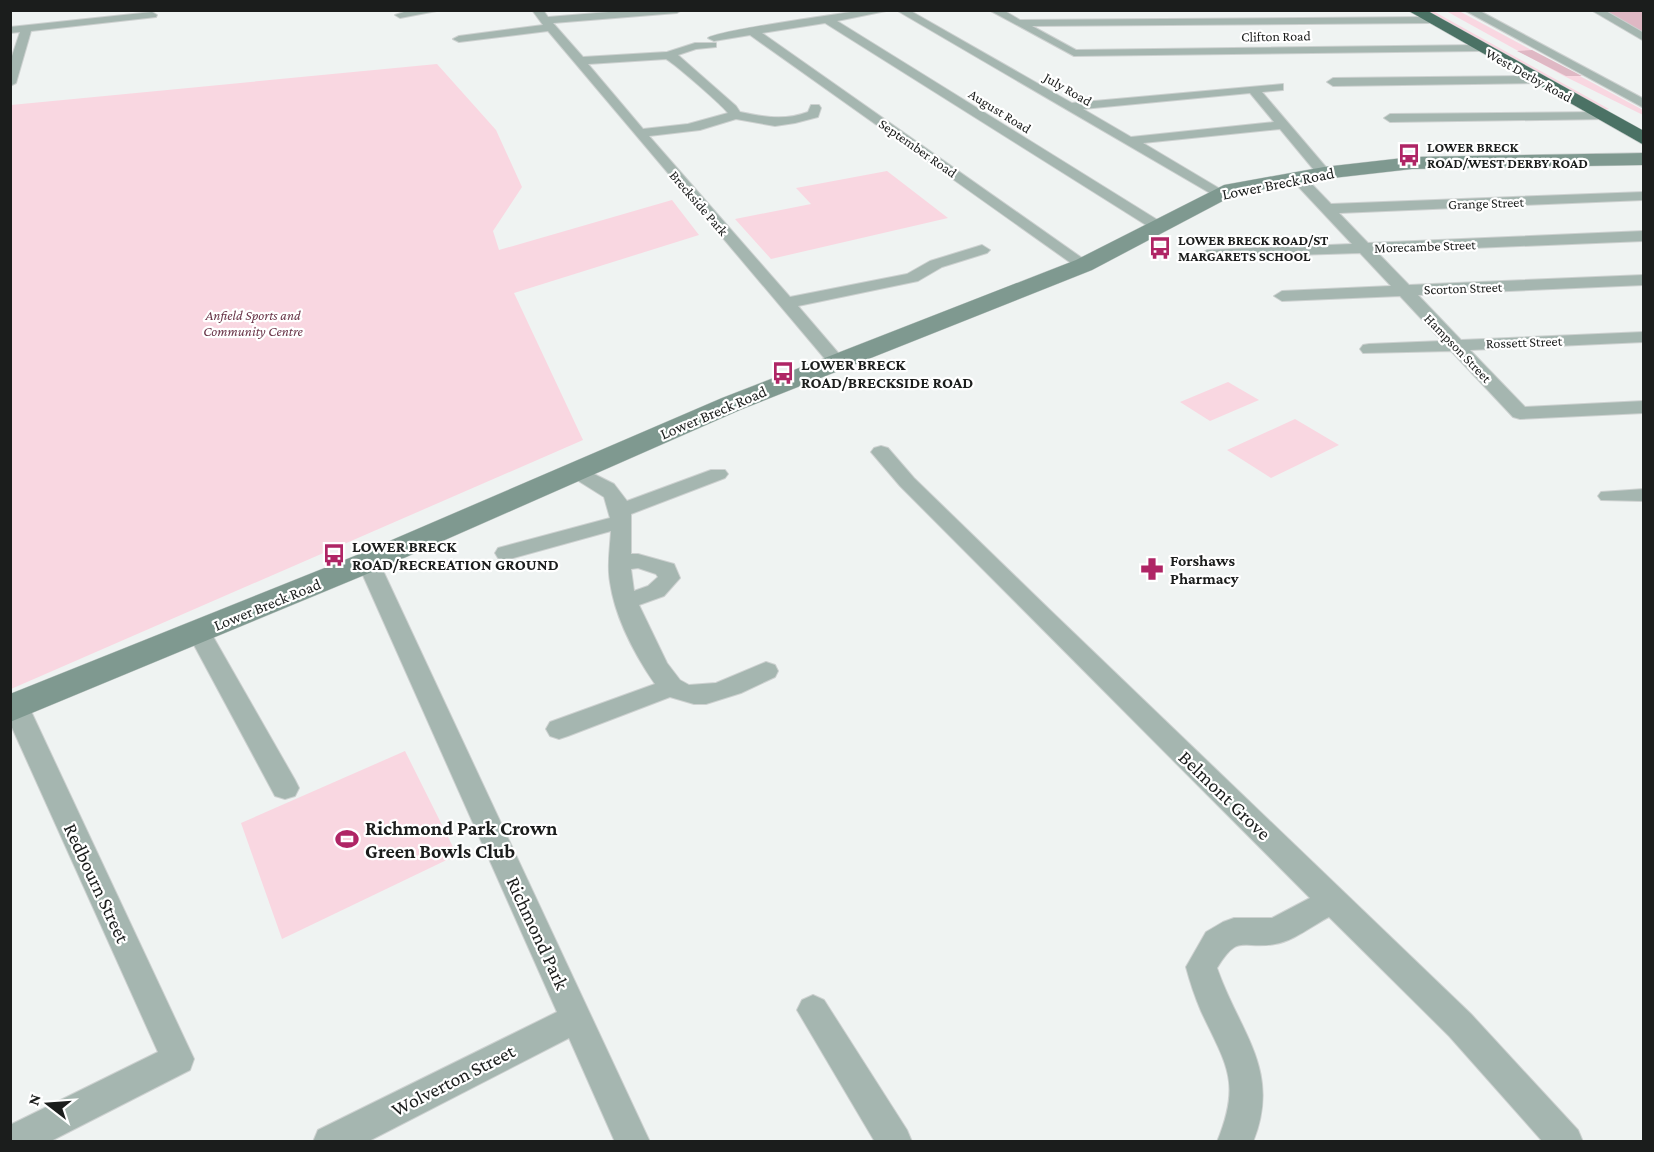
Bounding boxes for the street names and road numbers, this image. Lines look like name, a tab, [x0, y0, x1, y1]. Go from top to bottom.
street label: Clifton Road	[1241, 27, 1312, 45]
street label: West Derby Road	[1483, 45, 1575, 106]
street label: July Road	[1039, 68, 1095, 109]
street label: August Road	[966, 86, 1035, 137]
street label: September Road	[876, 115, 960, 181]
street label: Lower Breck Road	[1221, 164, 1336, 203]
street label: Breckside Park	[666, 167, 732, 239]
street label: Grange Street	[1448, 194, 1525, 212]
street label: Morecambe Street	[1374, 236, 1476, 256]
street label: Scorton Street	[1423, 279, 1503, 297]
street label: Hampson Street	[1421, 310, 1495, 386]
street label: Rossett Street	[1486, 333, 1563, 351]
street label: Lower Breck Road	[657, 382, 770, 443]
street label: Lower Breck Road	[211, 575, 324, 634]
street label: Belmont Grove	[1175, 746, 1276, 844]
street label: Redbourn Street	[60, 820, 134, 947]
street label: Richmond Park	[502, 873, 574, 993]
street label: Wolverton Street	[388, 1039, 519, 1121]

